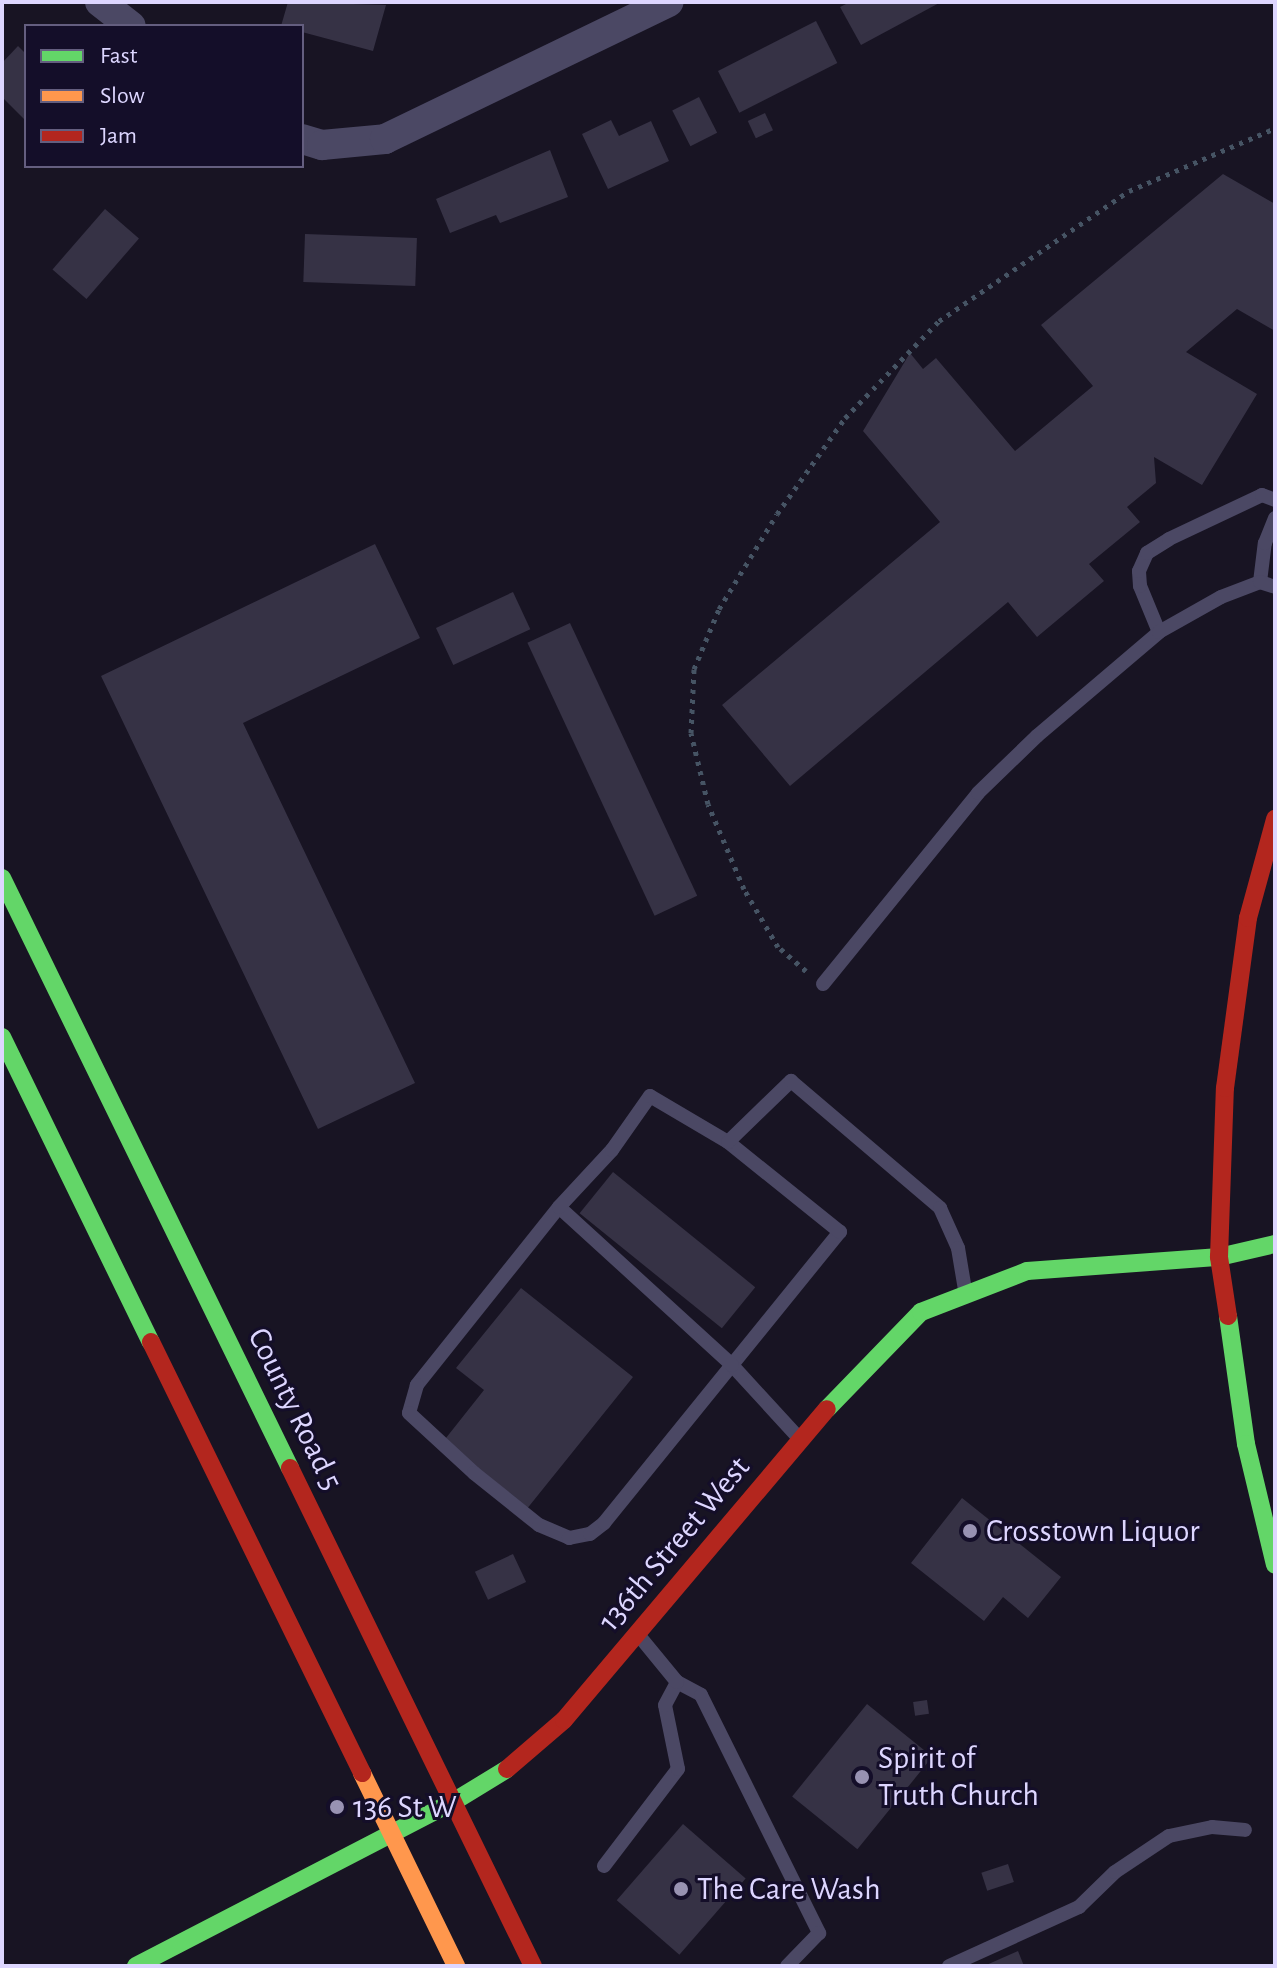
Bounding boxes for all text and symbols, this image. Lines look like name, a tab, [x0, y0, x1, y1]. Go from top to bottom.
legend	[24, 24, 304, 168]
text: Fast	[100, 44, 137, 68]
text: Slow	[100, 84, 145, 108]
text: Jam	[100, 124, 137, 148]
street label: County Road 5	[239, 1322, 351, 1496]
street label: 136th Street West	[590, 1449, 758, 1639]
place label: Crosstown Liquor	[986, 1512, 1199, 1550]
marker: Crosstown Liquor	[961, 1522, 979, 1540]
place label: Spirit of Truth Church	[878, 1740, 1039, 1815]
marker: Spirit of Truth Church	[853, 1768, 871, 1786]
place label: 136 St W	[353, 1788, 457, 1826]
marker: 136 St W	[328, 1798, 346, 1816]
place label: The Care Wash	[697, 1870, 881, 1908]
marker: The Care Wash	[672, 1880, 690, 1898]

